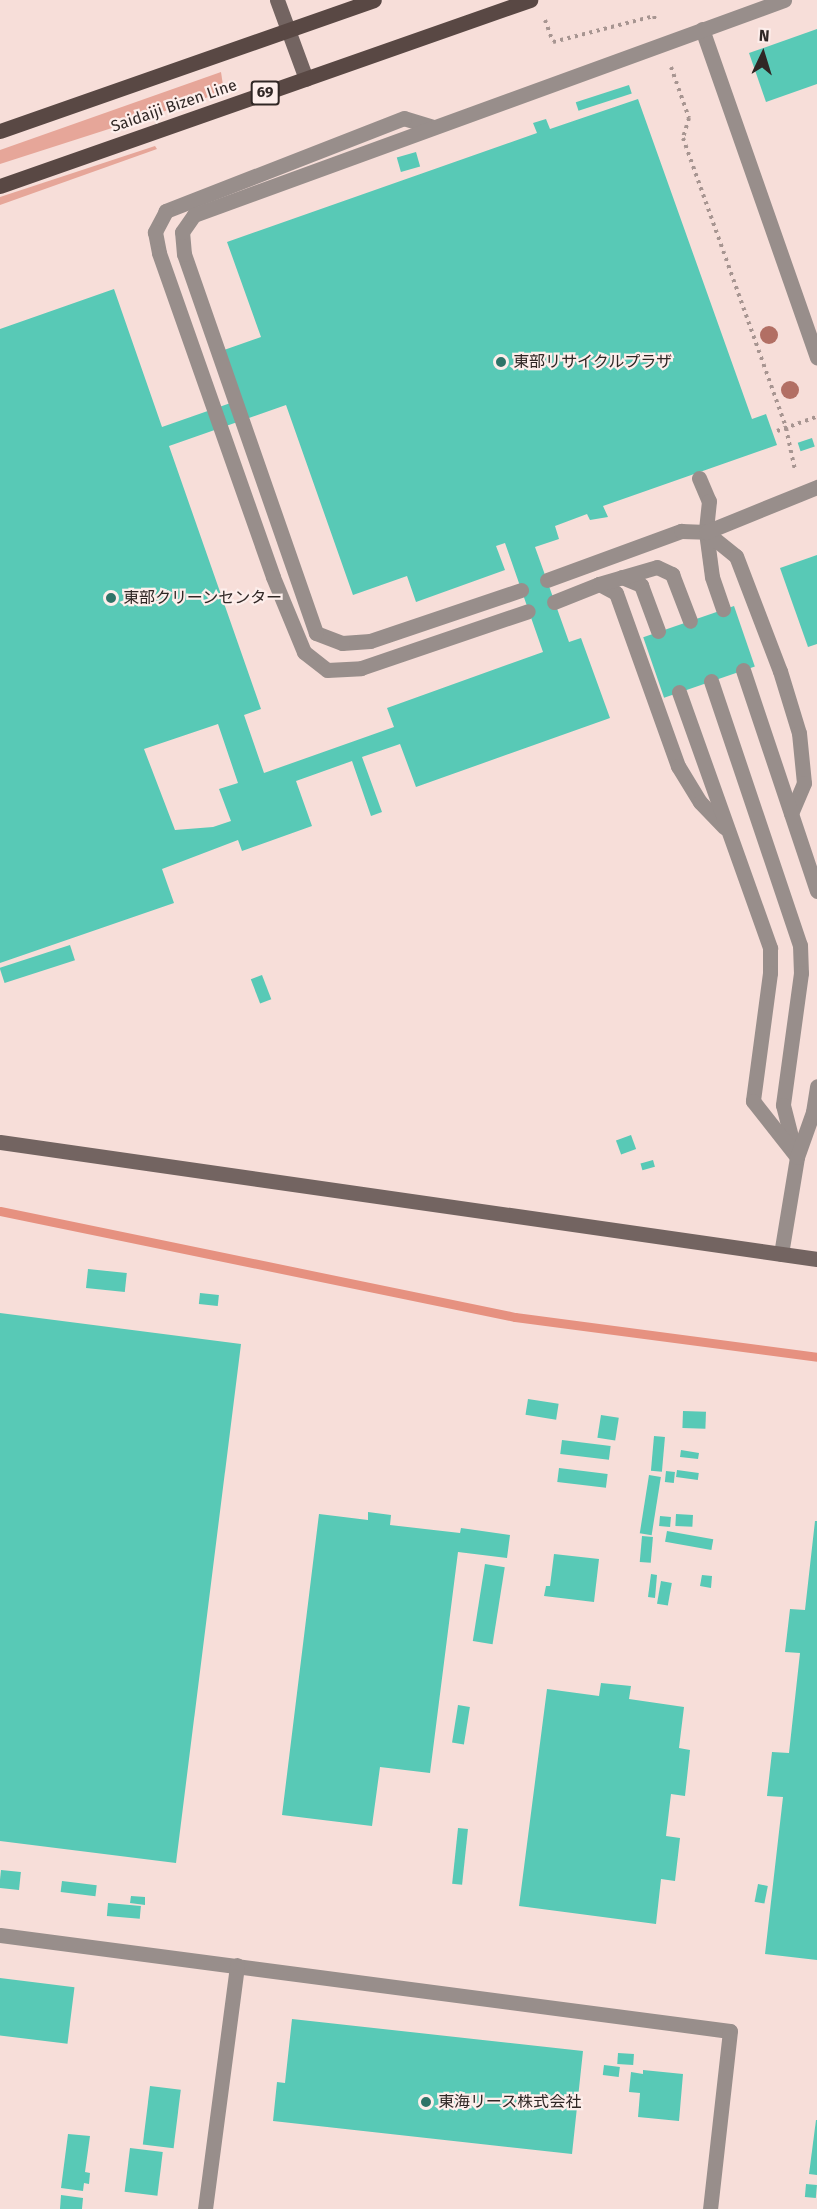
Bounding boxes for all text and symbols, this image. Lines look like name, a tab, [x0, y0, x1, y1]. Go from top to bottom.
north arrow	[733, 24, 793, 84]
text: N	[758, 26, 770, 45]
street label: Saidaiji Bizen Line	[108, 75, 240, 137]
road number: 69	[250, 81, 280, 105]
place label: 東部リサイクルプラザ	[513, 352, 673, 372]
marker: 東部リサイクルプラザ	[494, 355, 508, 369]
place label: 東部クリーンセンター	[123, 588, 283, 608]
marker: 東部クリーンセンター	[104, 591, 118, 605]
place label: 東海リース株式会社	[438, 2092, 582, 2112]
marker: 東海リース株式会社	[419, 2095, 433, 2109]

